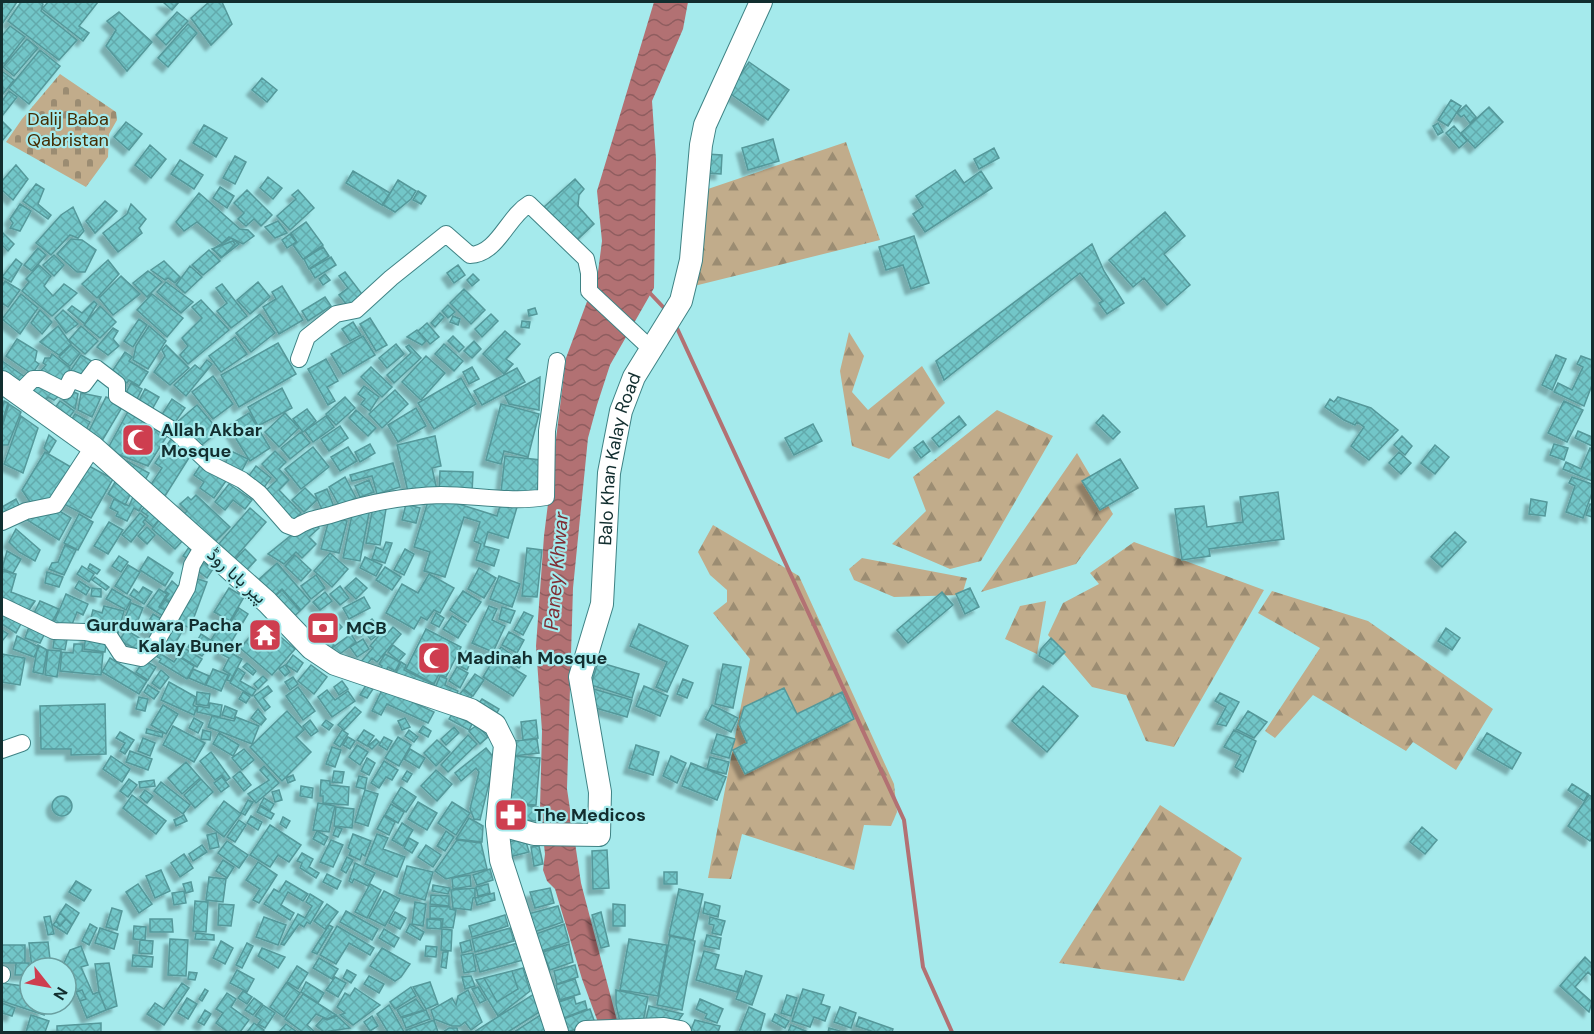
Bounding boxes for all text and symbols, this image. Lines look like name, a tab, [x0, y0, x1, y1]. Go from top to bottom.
park label: Dalij Baba Qabristan	[27, 107, 109, 152]
street label: Balo Khan Kalay Road	[593, 369, 647, 546]
place label: Allah Akbar Mosque	[161, 418, 262, 463]
mosque icon: Allah Akbar Mosque	[120, 422, 156, 458]
water label: Paney Khwar	[538, 510, 574, 631]
street label: پیر بابا روڈ	[202, 543, 272, 609]
bank icon: MCB	[305, 610, 341, 646]
place label: Gurduwara Pacha Kalay Buner	[86, 613, 242, 658]
place label: MCB	[346, 616, 387, 640]
temple icon: Gurduwara Pacha Kalay Buner	[247, 617, 283, 653]
mosque icon: Madinah Mosque	[416, 640, 452, 676]
place label: Madinah Mosque	[457, 646, 608, 670]
pharmacy icon: The Medicos	[493, 797, 529, 833]
place label: The Medicos	[534, 803, 646, 827]
north arrow	[18, 956, 78, 1016]
text: N	[48, 983, 72, 1004]

